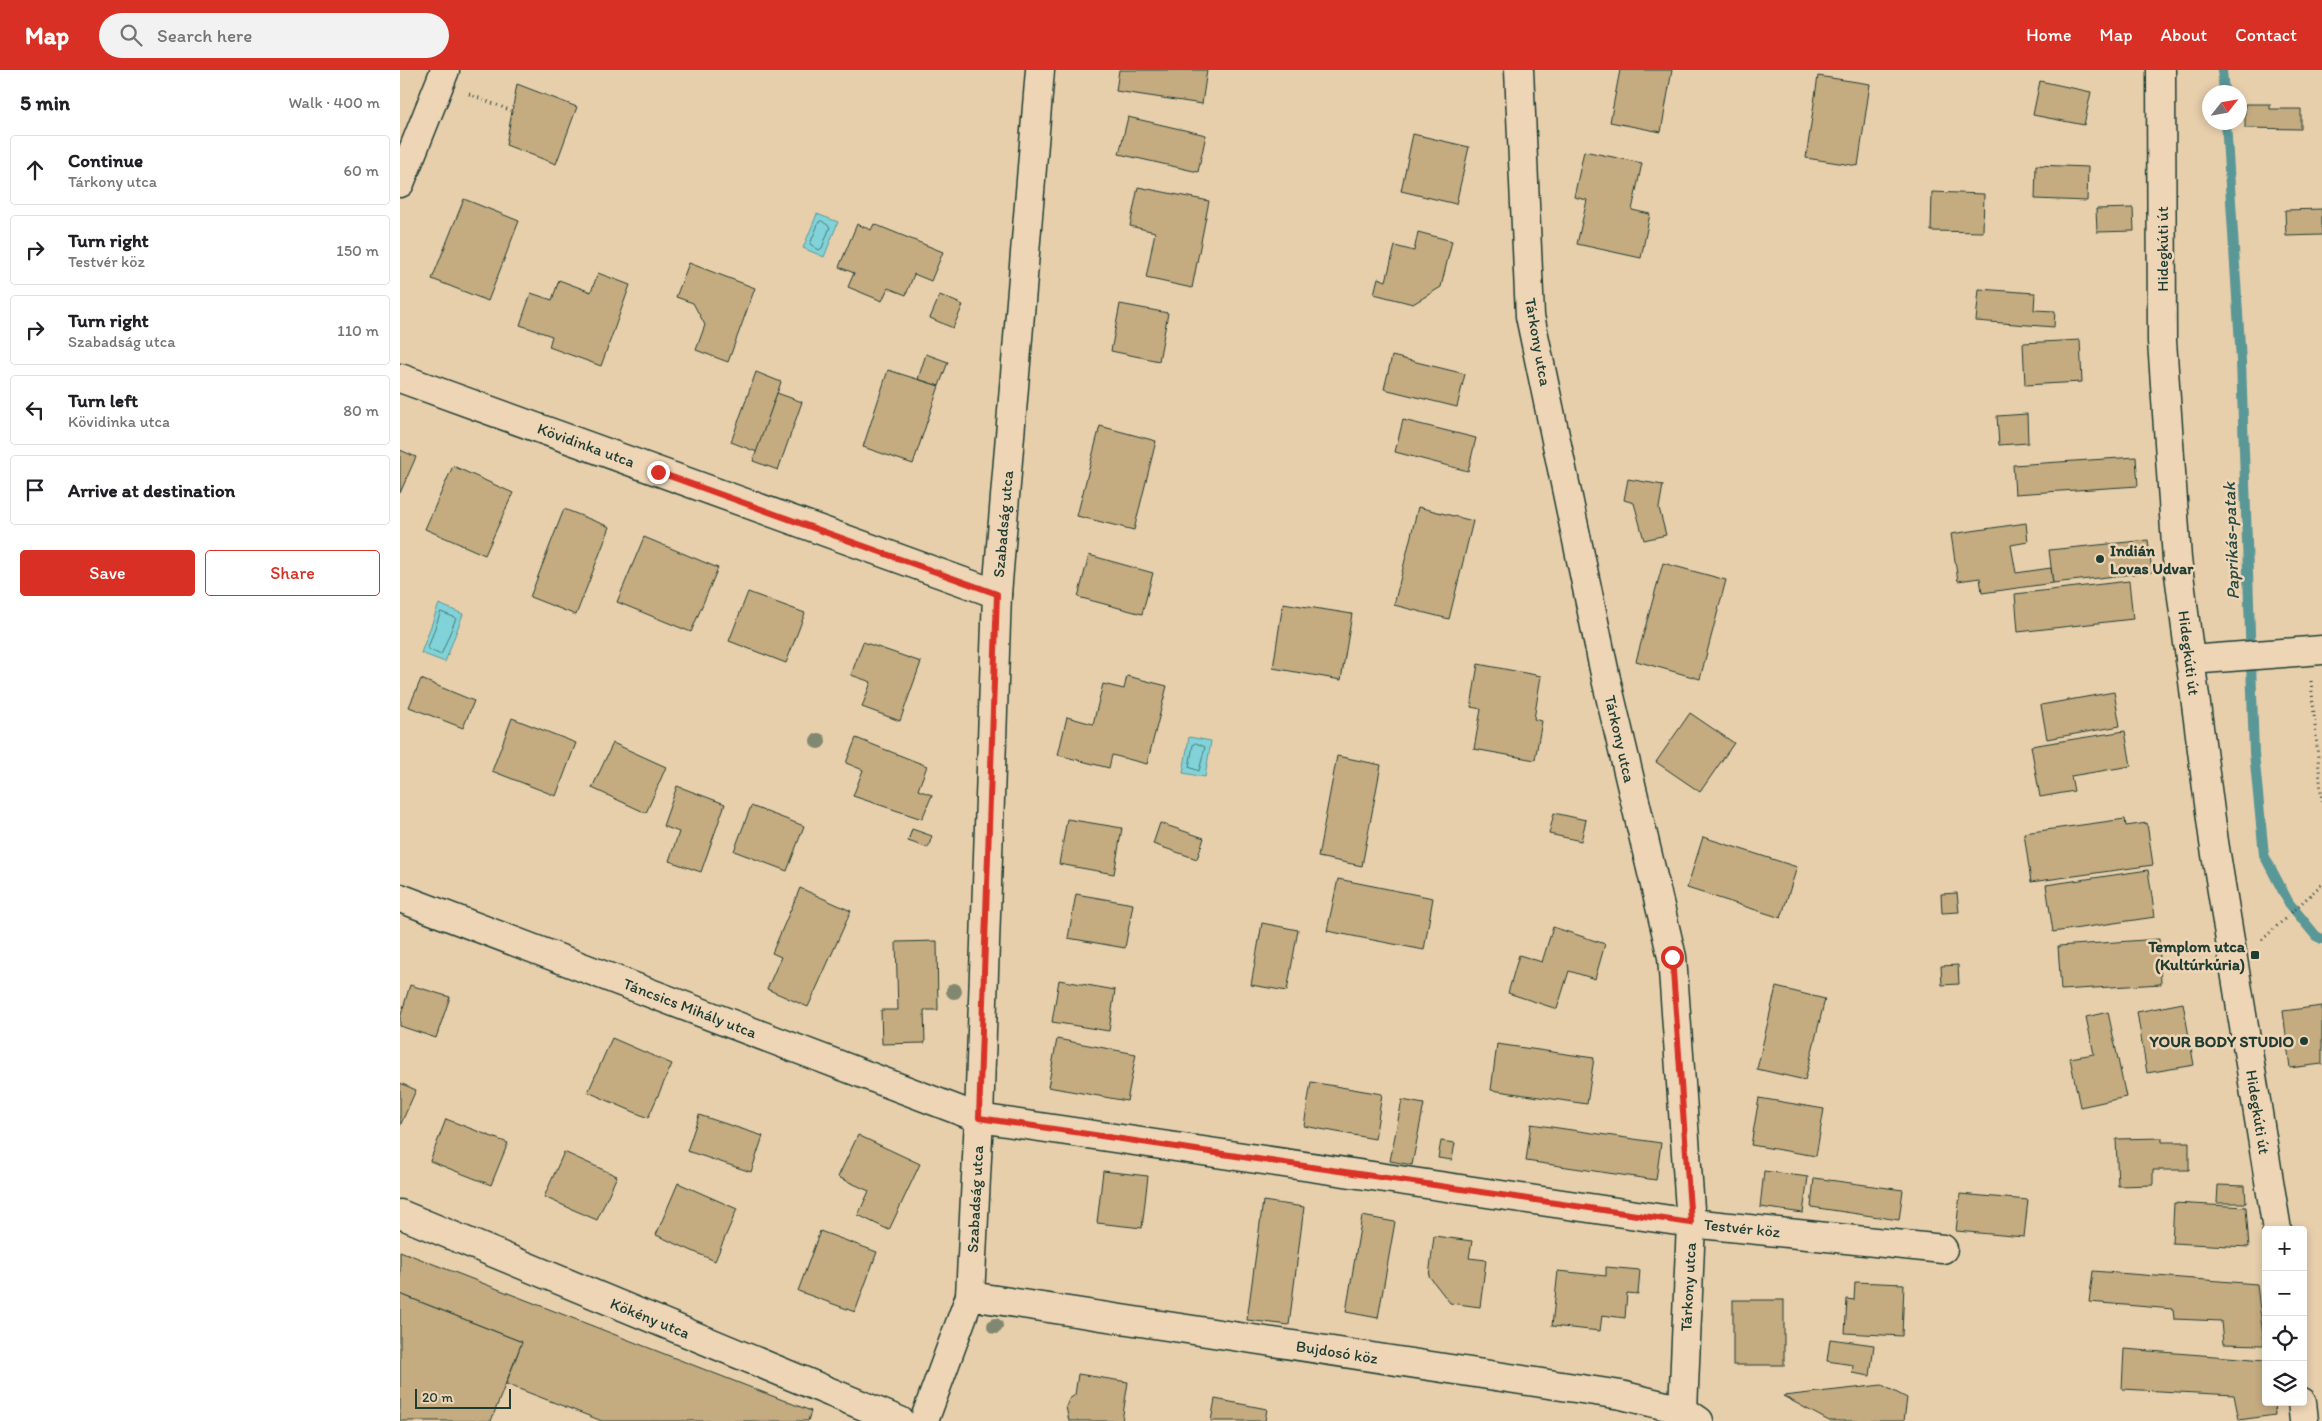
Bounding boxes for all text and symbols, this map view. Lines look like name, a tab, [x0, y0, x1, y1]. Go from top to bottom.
search box	[99, 13, 449, 58]
text: Map	[25, 21, 69, 50]
icon: search	[117, 21, 145, 49]
text: Search here	[157, 24, 252, 47]
text: Home	[2026, 24, 2072, 46]
text: Map	[2100, 24, 2133, 46]
text: About	[2161, 24, 2207, 46]
text: Contact	[2235, 24, 2297, 46]
north arrow	[2202, 85, 2247, 130]
text: 5 min	[20, 90, 70, 115]
text: Walk · 400 m	[288, 93, 380, 112]
text: Continue	[68, 149, 143, 172]
icon: ahead	[21, 156, 49, 184]
text: 60 m	[344, 161, 379, 180]
text: Tárkony utca	[68, 172, 157, 191]
street label: Hidegkúti út	[2153, 206, 2172, 292]
text: Turn right	[68, 229, 149, 252]
icon: right	[21, 236, 49, 264]
text: 150 m	[336, 241, 379, 260]
text: Testvér köz	[68, 252, 145, 271]
street label: Tárkony utca	[1521, 296, 1555, 388]
text: Turn right	[68, 309, 149, 332]
icon: right	[21, 316, 49, 344]
text: 110 m	[337, 321, 379, 340]
text: Szabadság utca	[68, 332, 176, 351]
text: Turn left	[68, 389, 138, 412]
icon: left	[21, 396, 49, 424]
text: 80 m	[343, 401, 379, 420]
text: Kövidinka utca	[68, 412, 170, 431]
street label: Kövidinka utca	[535, 419, 637, 471]
route end	[647, 461, 670, 484]
street label: Szabadság utca	[989, 469, 1017, 578]
icon: arrive	[21, 476, 49, 504]
text: Arrive at destination	[68, 479, 235, 502]
water label: Paprikás-patak	[2218, 480, 2244, 600]
place label: Indián Lovas Udvar	[2110, 541, 2194, 578]
button: Save	[20, 550, 195, 596]
button: Share	[205, 550, 380, 596]
marker: Indián Lovas Udvar	[2094, 553, 2106, 565]
street label: Hidegkúti út	[2174, 609, 2204, 697]
street label: Tárkony utca	[1601, 693, 1639, 785]
place label: Templom utca (Kultúrkúria)	[2147, 937, 2246, 975]
route start	[1661, 946, 1684, 969]
marker: Templom utca (Kultúrkúria)	[2249, 949, 2261, 961]
street label: Táncsics Mihály utca	[621, 974, 760, 1042]
place label: YOUR BODY STUDIO	[2148, 1032, 2294, 1051]
marker: YOUR BODY STUDIO	[2298, 1035, 2310, 1047]
street label: Hidegkúti út	[2242, 1068, 2274, 1156]
street label: Szabadság utca	[963, 1144, 987, 1253]
street label: Testvér köz	[1703, 1215, 1782, 1242]
map controls	[2262, 1226, 2307, 1406]
button: +	[2262, 1226, 2307, 1271]
street label: Tárkony utca	[1676, 1241, 1700, 1332]
button: −	[2262, 1271, 2307, 1316]
street label: Kökény utca	[608, 1293, 693, 1343]
button: locate	[2262, 1316, 2307, 1361]
street label: Bujdosó köz	[1295, 1336, 1380, 1368]
button: layers	[2262, 1361, 2307, 1406]
scale bar	[415, 1386, 511, 1409]
text: 20 m	[422, 1389, 453, 1406]

